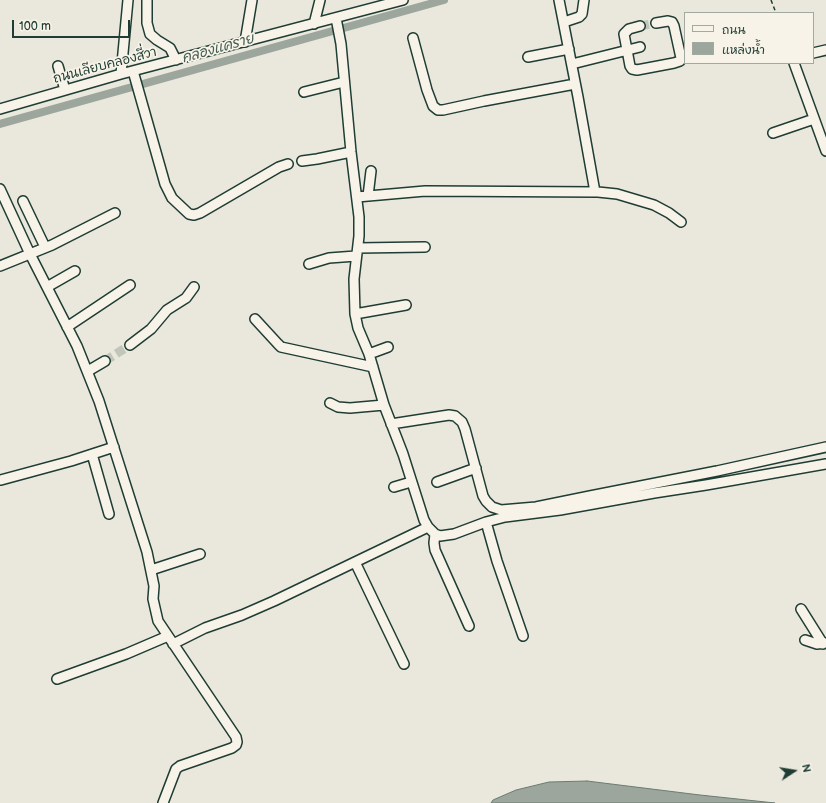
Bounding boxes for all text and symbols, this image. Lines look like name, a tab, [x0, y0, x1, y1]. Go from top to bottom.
scale bar	[14, 12, 132, 38]
legend	[684, 12, 814, 64]
text: 100 m	[19, 19, 51, 34]
text: ถนน	[722, 23, 746, 38]
water label: คลองเเคราย	[180, 31, 256, 67]
text: แหล่งน้ำ	[722, 43, 765, 58]
street label: ถนนเลียบคลองสี่วา	[52, 45, 158, 87]
north arrow	[774, 751, 814, 791]
text: N	[799, 763, 813, 774]

